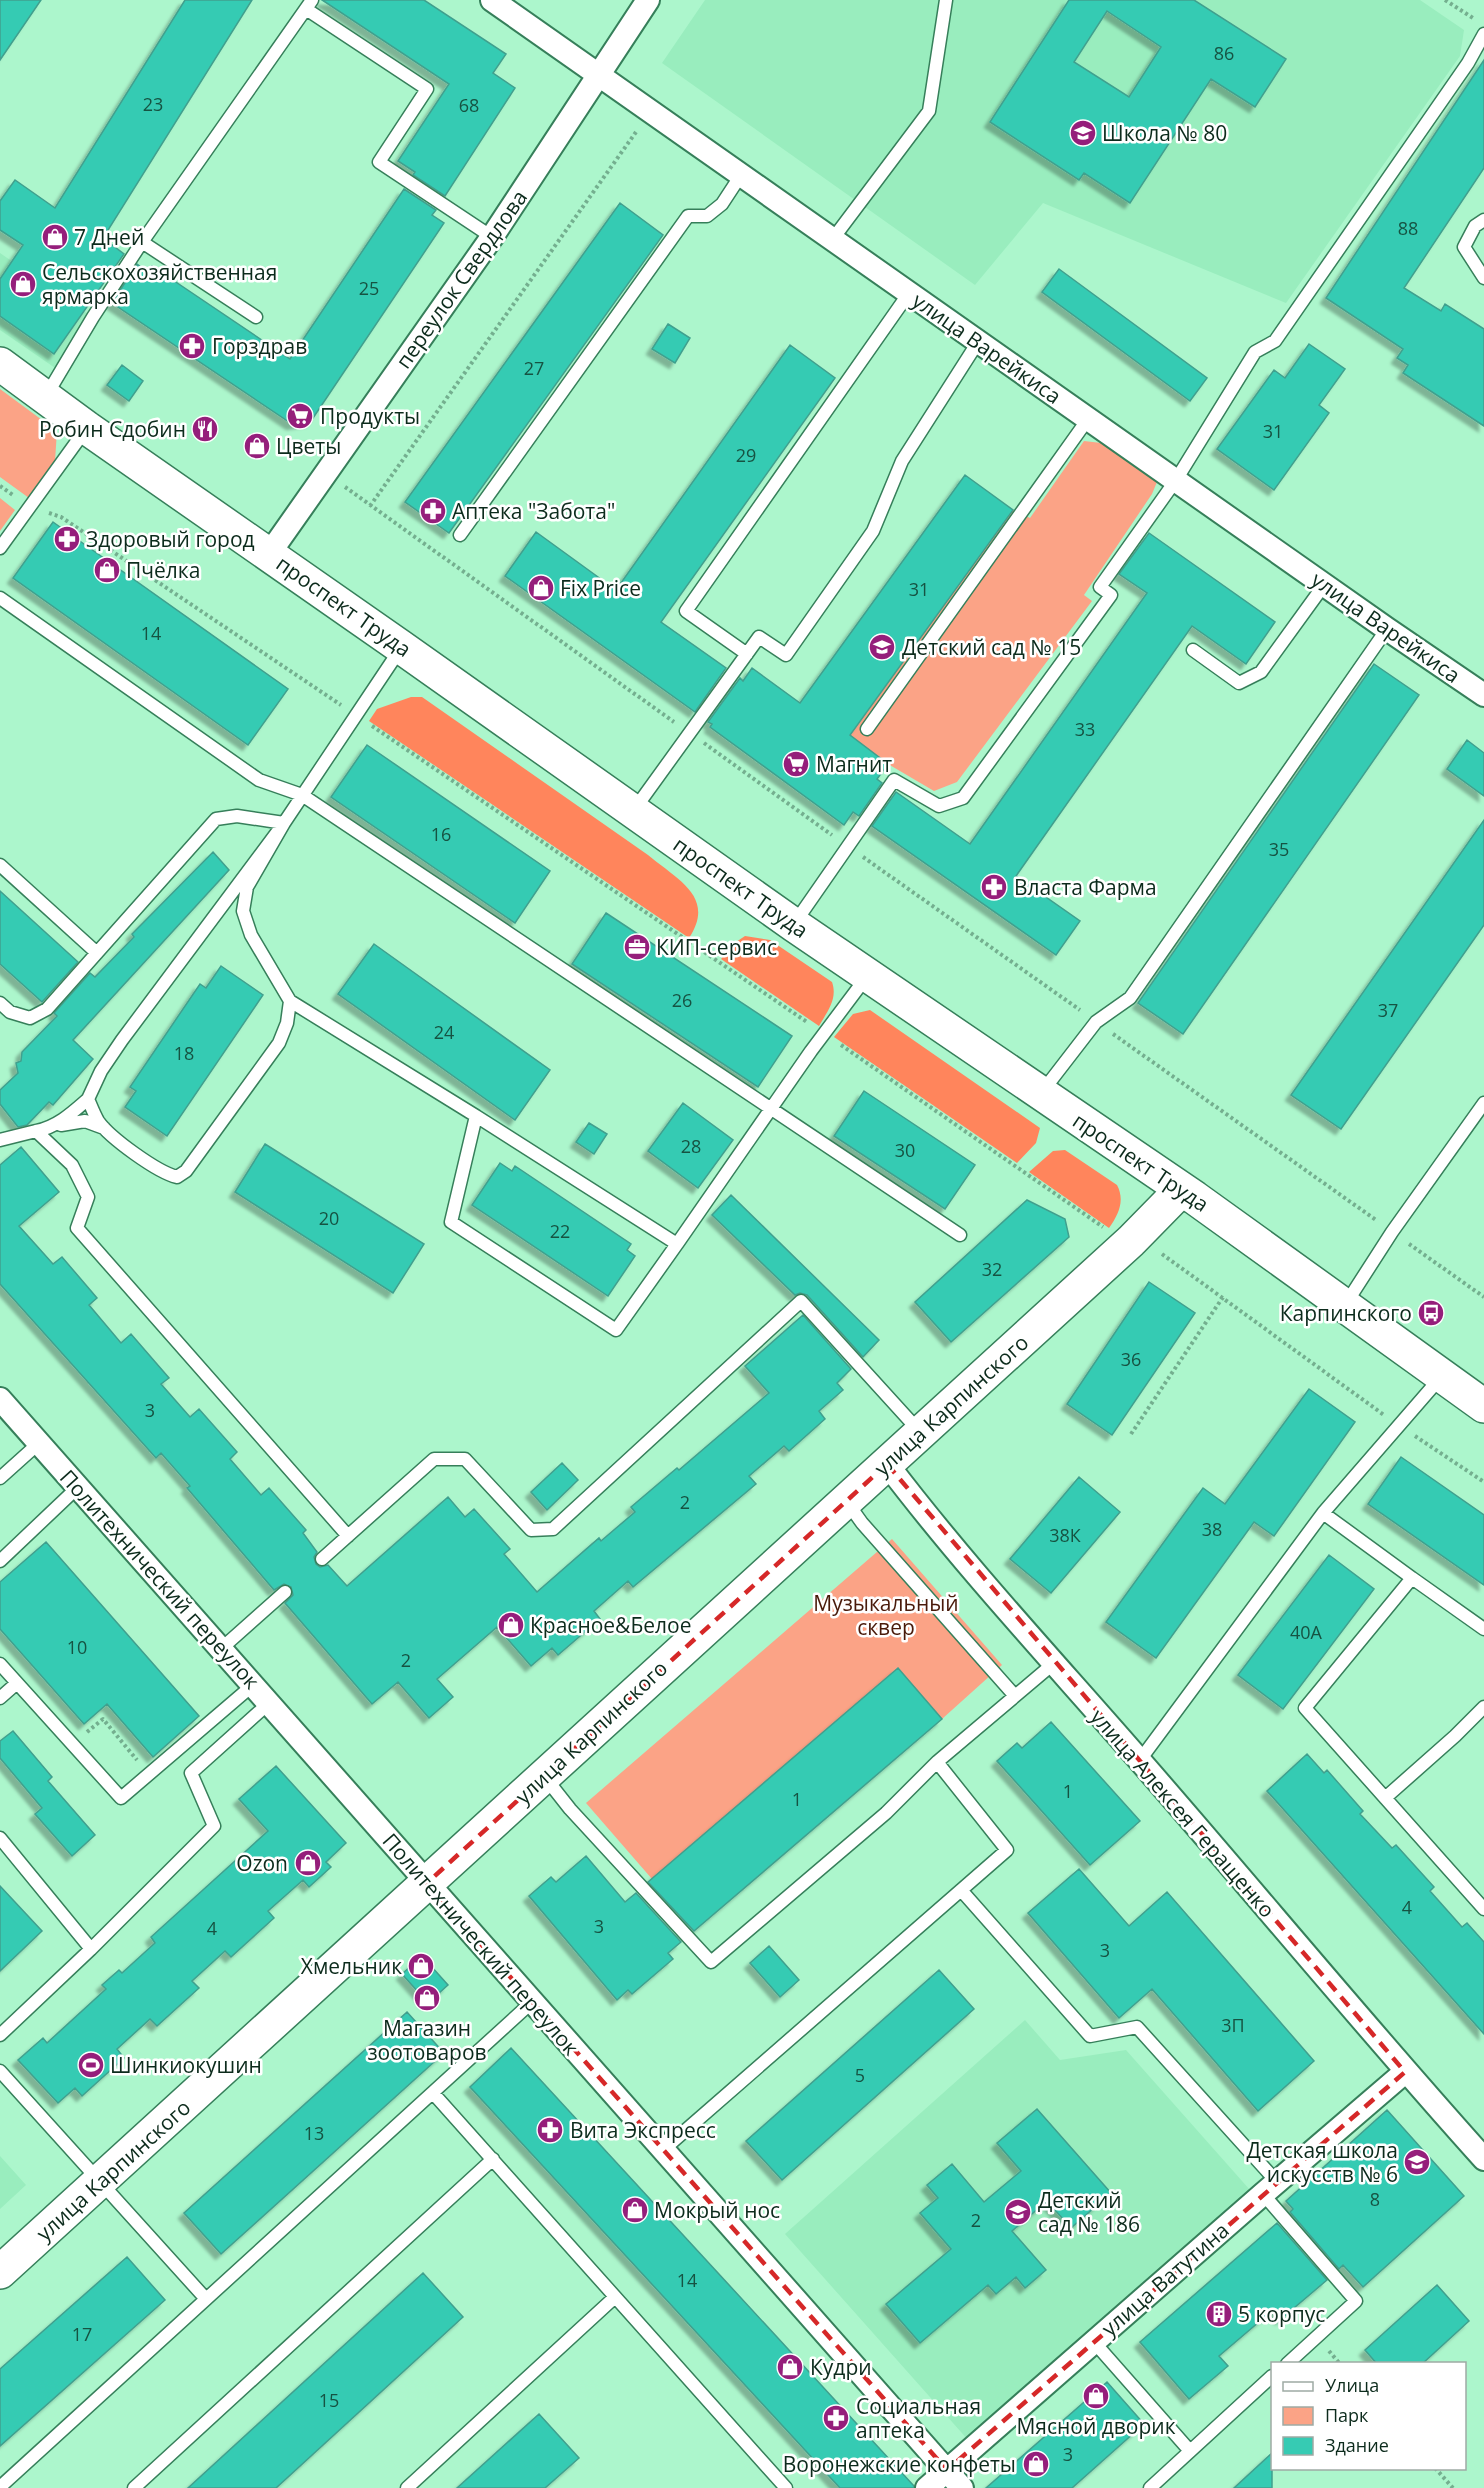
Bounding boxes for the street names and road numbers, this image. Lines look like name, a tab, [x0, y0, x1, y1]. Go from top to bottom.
street label: переулок Свердлова	[389, 184, 533, 374]
street label: улица Варейкиса	[907, 286, 1067, 410]
street label: проспект Труда	[271, 549, 417, 663]
street label: улица Варейкиса	[1306, 565, 1466, 689]
street label: проспект Труда	[668, 830, 814, 944]
street label: проспект Труда	[1068, 1106, 1214, 1218]
street label: улица Карпинского	[868, 1328, 1034, 1482]
street label: Политехнический переулок	[54, 1463, 266, 1695]
street label: улица Карпинского	[509, 1654, 673, 1810]
street label: улица Алексея Геращенко	[1085, 1703, 1281, 1923]
street label: Политехнический переулок	[377, 1827, 585, 2061]
street label: улица Карпинского	[30, 2093, 196, 2247]
street label: улица Ватутина	[1095, 2216, 1235, 2342]

